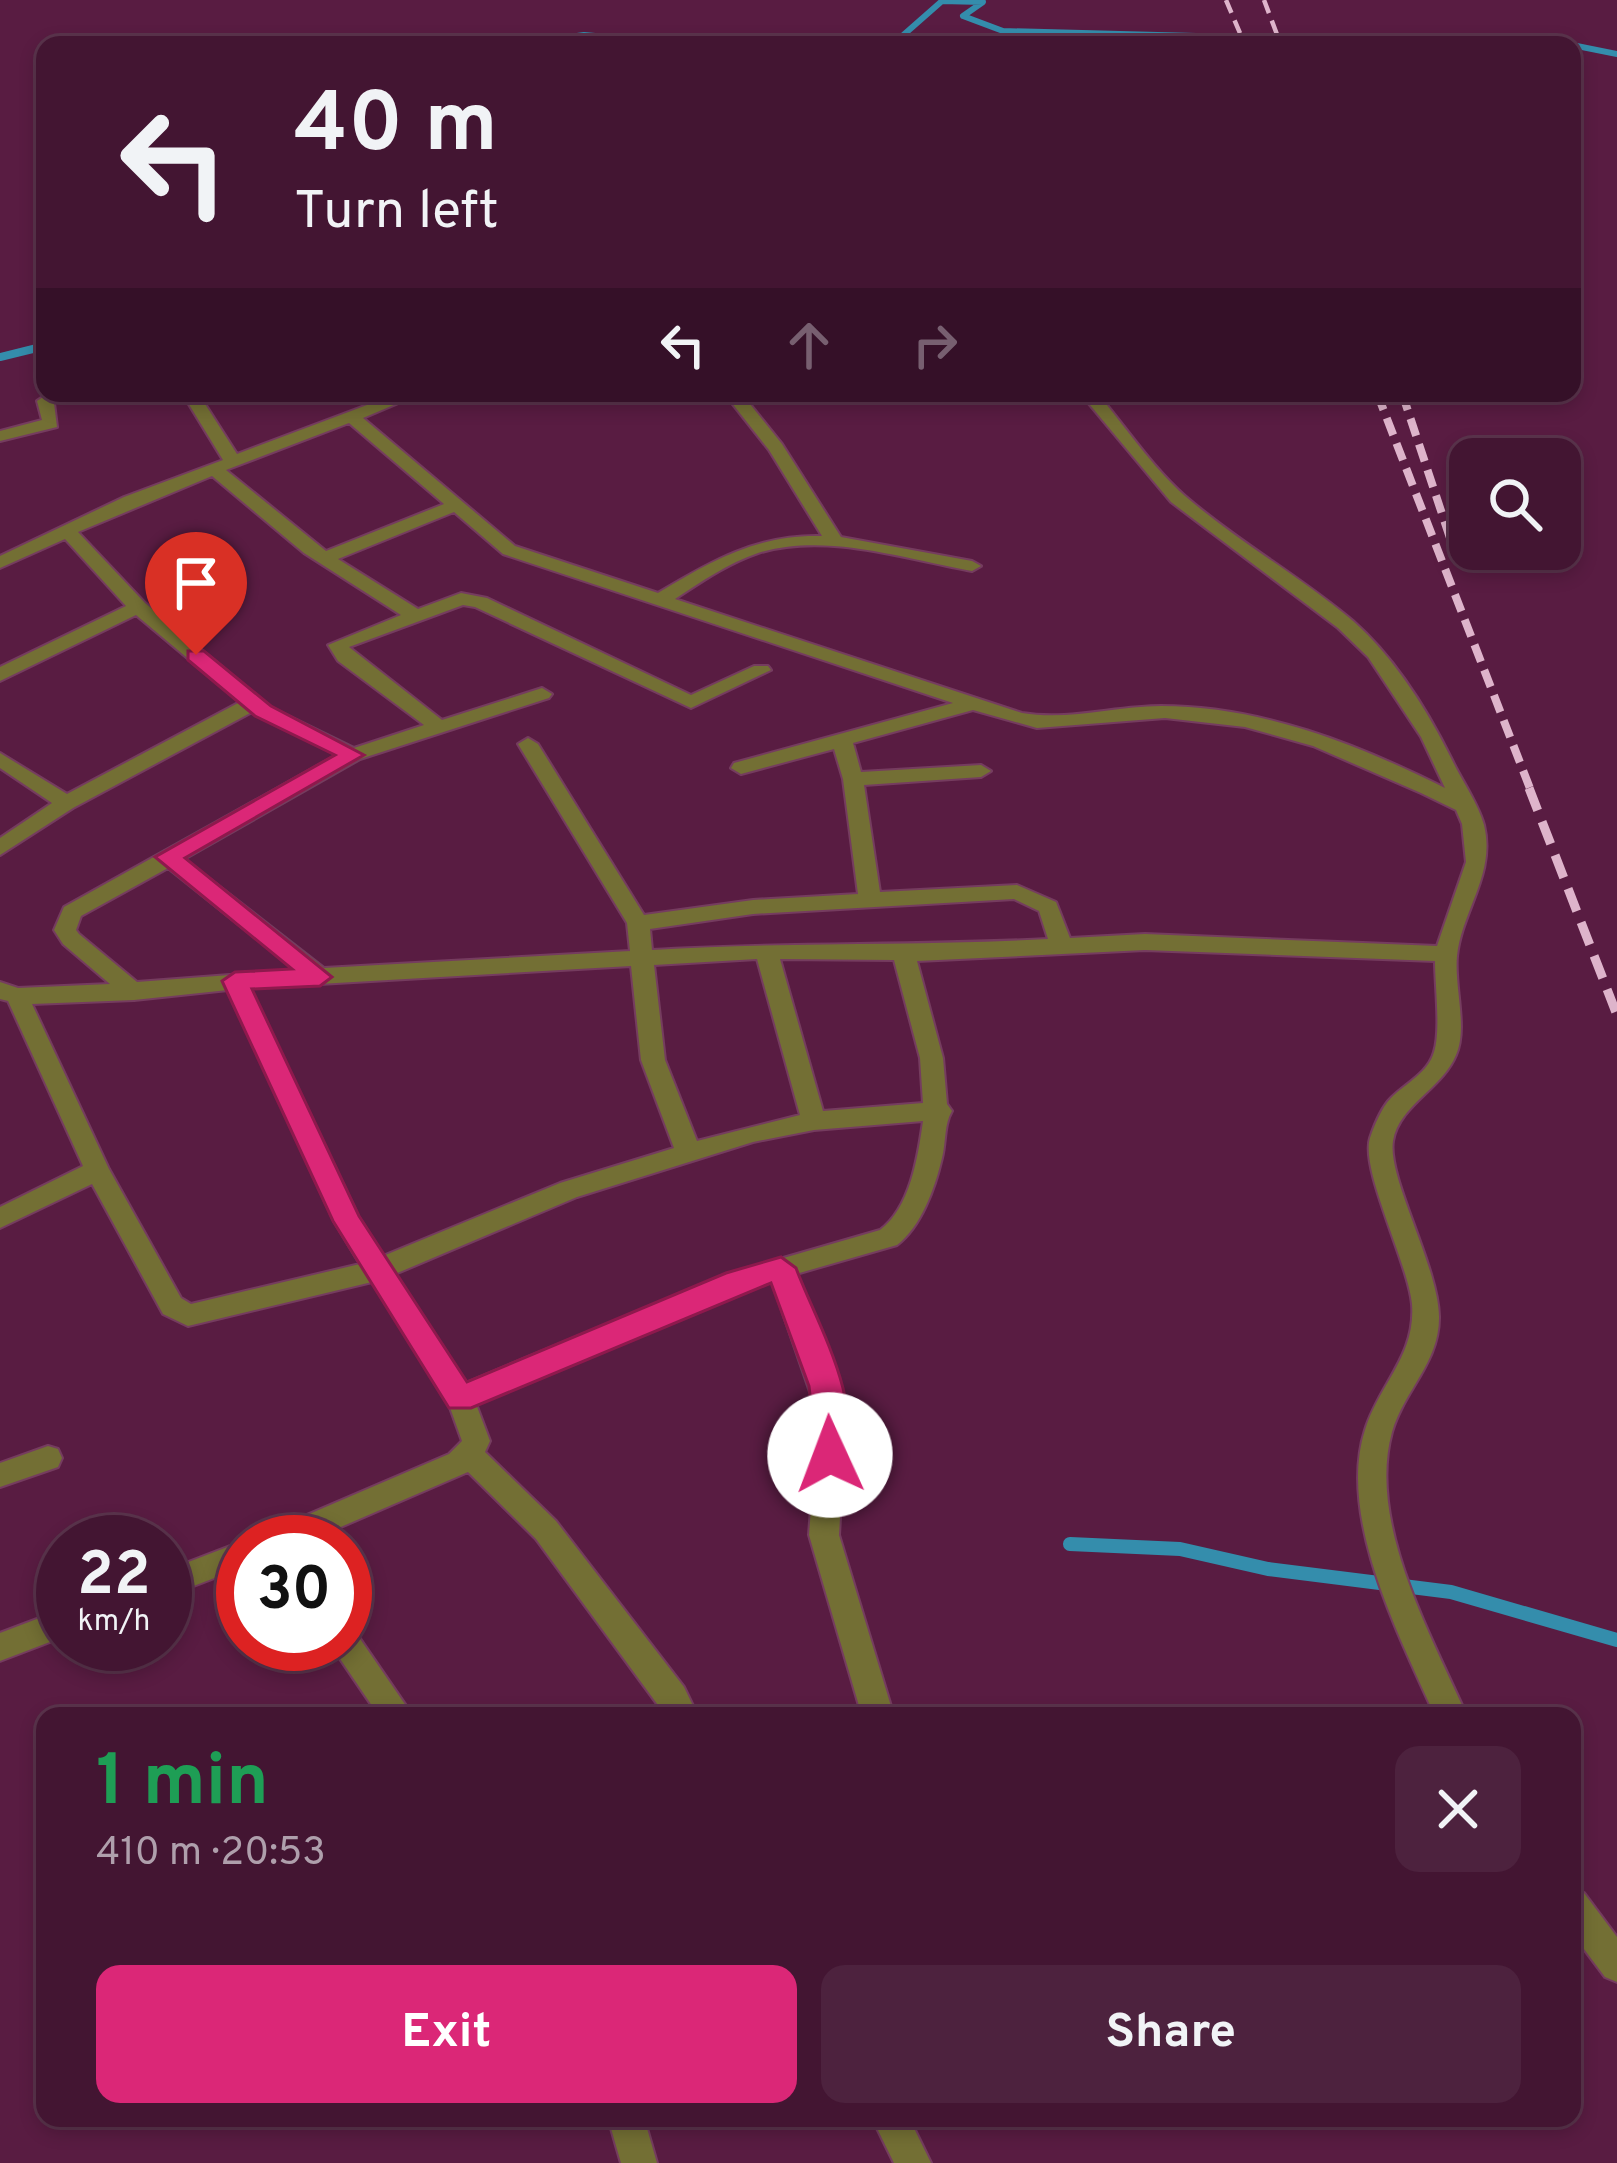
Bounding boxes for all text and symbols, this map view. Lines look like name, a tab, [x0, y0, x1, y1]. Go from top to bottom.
text: 40 m	[294, 75, 498, 181]
icon: left	[96, 84, 252, 240]
text: Turn left	[294, 179, 499, 248]
icon: left	[650, 312, 716, 378]
icon: ahead	[776, 312, 842, 378]
icon: right	[902, 312, 968, 378]
map controls	[1449, 438, 1581, 570]
button: search	[1449, 438, 1581, 570]
pin	[145, 532, 247, 655]
icon: arrive	[163, 550, 229, 616]
position arrow	[767, 1392, 893, 1518]
speed limit sign: 30	[216, 1515, 372, 1671]
text: 22	[77, 1540, 151, 1616]
text: km/h	[78, 1604, 150, 1641]
text: 1 min	[96, 1739, 269, 1831]
button: close	[1395, 1746, 1521, 1872]
text: 410 m · 20:53	[96, 1830, 326, 1879]
button: Exit	[96, 1965, 797, 2103]
button: Share	[821, 1965, 1521, 2103]

